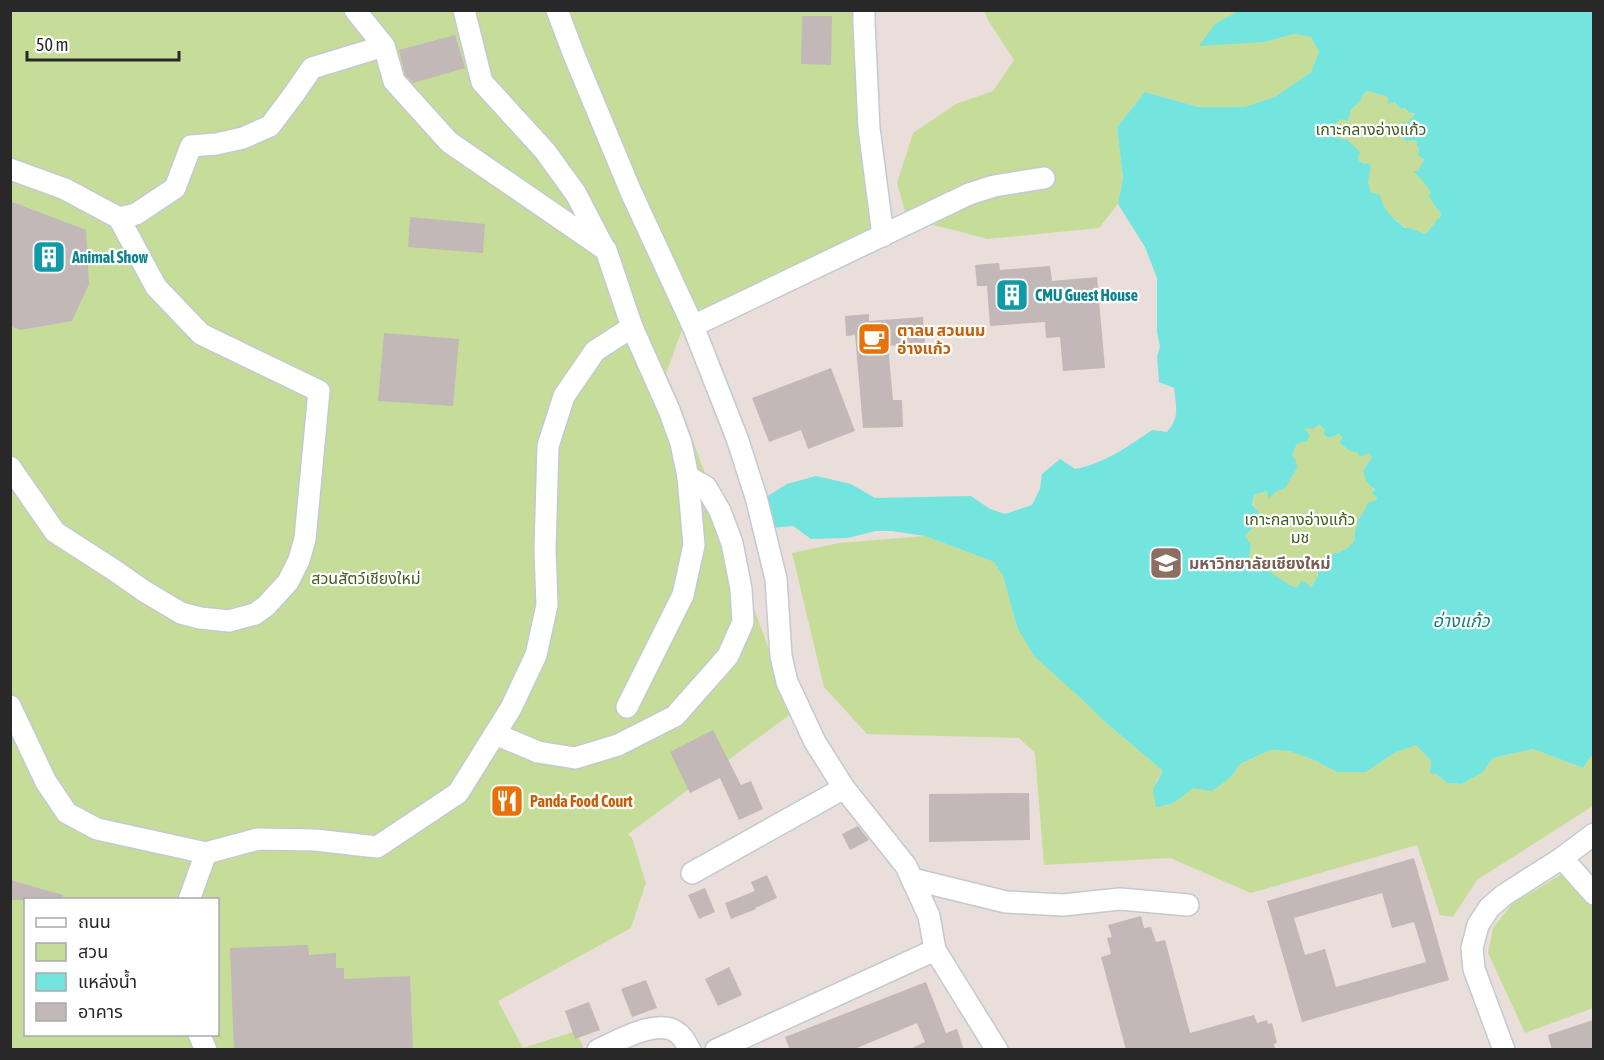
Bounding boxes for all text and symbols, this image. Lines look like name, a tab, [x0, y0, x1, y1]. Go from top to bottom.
scale bar	[27, 24, 178, 62]
text: 50 m	[36, 34, 68, 55]
park label: เกาะกลางอ่างแก้ว	[1316, 120, 1426, 138]
building icon: Animal Show	[31, 239, 67, 275]
place label: Animal Show	[71, 248, 149, 266]
building icon: CMU Guest House	[994, 277, 1030, 313]
place label: CMU Guest House	[1035, 286, 1138, 304]
cafe icon: ตาลน สวนนม อ่างแก้ว	[856, 321, 892, 357]
place label: ตาลน สวนนม อ่างแก้ว	[897, 321, 985, 357]
park label: เกาะกลางอ่างแก้ว มช	[1245, 510, 1355, 546]
school or university icon: มหาวิทยาลัยเชียงใหม่	[1148, 545, 1184, 581]
place label: มหาวิทยาลัยเชียงใหม่	[1189, 554, 1331, 572]
park label: สวนสัตว์เชียงใหม่	[311, 569, 421, 587]
water label: อ่างแก้ว	[1432, 610, 1491, 631]
restaurant icon: Panda Food Court	[489, 783, 525, 819]
place label: Panda Food Court	[530, 792, 633, 810]
legend	[24, 898, 219, 1036]
text: ถนน	[78, 911, 111, 932]
text: สวน	[78, 941, 108, 962]
text: แหล่งน้ำ	[78, 969, 137, 992]
text: อาคาร	[78, 1001, 123, 1022]

